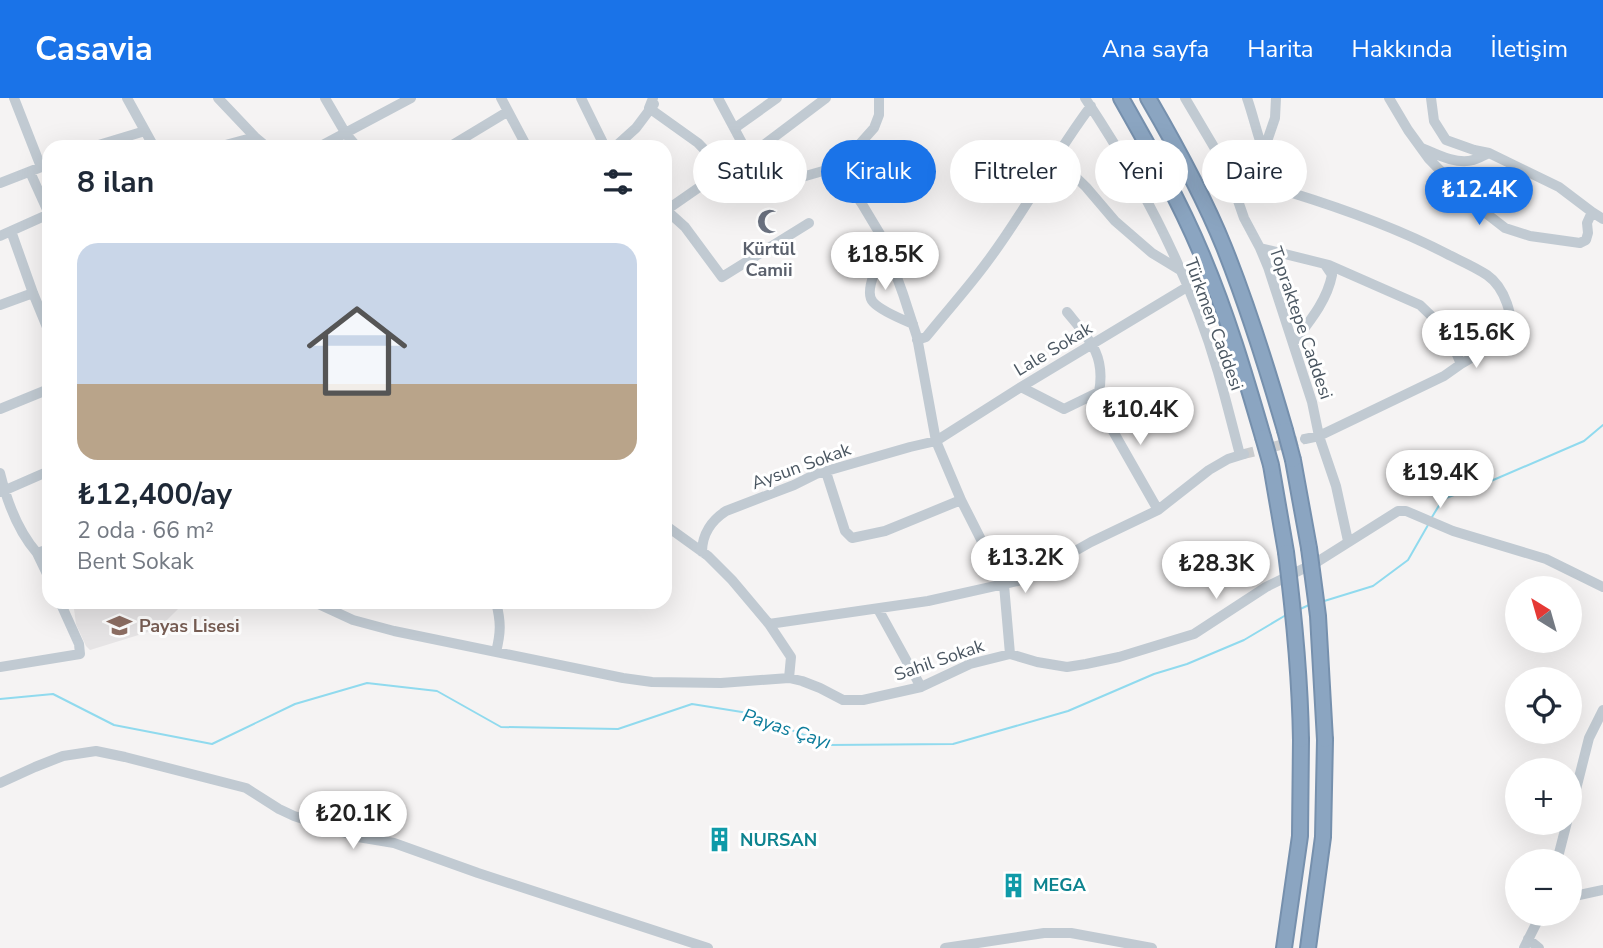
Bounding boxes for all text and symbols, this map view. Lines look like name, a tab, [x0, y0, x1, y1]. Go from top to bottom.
text: Casavia	[35, 27, 153, 72]
text: Ana sayfa	[1102, 33, 1209, 65]
text: Harita	[1247, 33, 1314, 65]
text: Hakkında	[1352, 33, 1452, 65]
text: İletişim	[1490, 33, 1568, 65]
chip: Satılık	[693, 140, 807, 203]
chip: Kiralık	[821, 140, 936, 203]
chip: Filtreler	[950, 140, 1081, 203]
chip: Yeni	[1095, 140, 1188, 203]
chip: Daire	[1202, 140, 1307, 203]
text: 8 ilan	[77, 162, 154, 203]
icon: filters	[599, 163, 637, 201]
pin: ₺12.4K	[1422, 167, 1536, 227]
text: ₺12.4K	[1441, 174, 1517, 205]
mosque icon: Kürtül Camii	[755, 208, 783, 236]
pin: ₺18.5K	[828, 232, 942, 292]
place label: Kürtül Camii	[743, 237, 796, 282]
text: ₺18.5K	[847, 239, 923, 270]
street label: Topraktepe Caddesi	[1264, 244, 1338, 402]
street label: Türkmen Caddesi	[1179, 254, 1249, 394]
icon: home	[294, 288, 420, 414]
pin: ₺15.6K	[1419, 310, 1533, 370]
street label: Lale Sokak	[1009, 316, 1097, 382]
text: ₺15.6K	[1438, 317, 1514, 348]
pin: ₺10.4K	[1083, 388, 1197, 447]
text: ₺10.4K	[1102, 394, 1178, 425]
street label: Aysun Sokak	[748, 437, 855, 495]
pin: ₺19.4K	[1383, 450, 1497, 510]
text: ₺19.4K	[1402, 457, 1478, 488]
text: ₺12,400/ay	[77, 474, 232, 515]
text: 2 oda · 66 m²	[77, 515, 214, 546]
pin: ₺13.2K	[968, 536, 1082, 595]
text: ₺13.2K	[987, 542, 1063, 573]
pin: ₺28.3K	[1159, 542, 1273, 601]
text: Bent Sokak	[77, 546, 194, 577]
text: ₺28.3K	[1178, 548, 1254, 579]
north arrow	[1505, 576, 1582, 653]
map controls	[1505, 576, 1582, 926]
school or university icon: Payas Lisesi	[105, 612, 133, 640]
place label: Payas Lisesi	[139, 614, 239, 638]
street label: Sahil Sokak	[891, 633, 988, 687]
button: locate	[1505, 667, 1582, 744]
water label: Payas Çayı	[739, 702, 834, 756]
button: +	[1505, 758, 1582, 835]
pin: ₺20.1K	[296, 792, 410, 851]
text: ₺20.1K	[315, 798, 391, 829]
building icon: NURSAN	[706, 826, 734, 854]
place label: NURSAN	[740, 828, 817, 852]
button: −	[1505, 849, 1582, 926]
building icon: MEGA	[999, 871, 1027, 899]
place label: MEGA	[1033, 873, 1087, 897]

